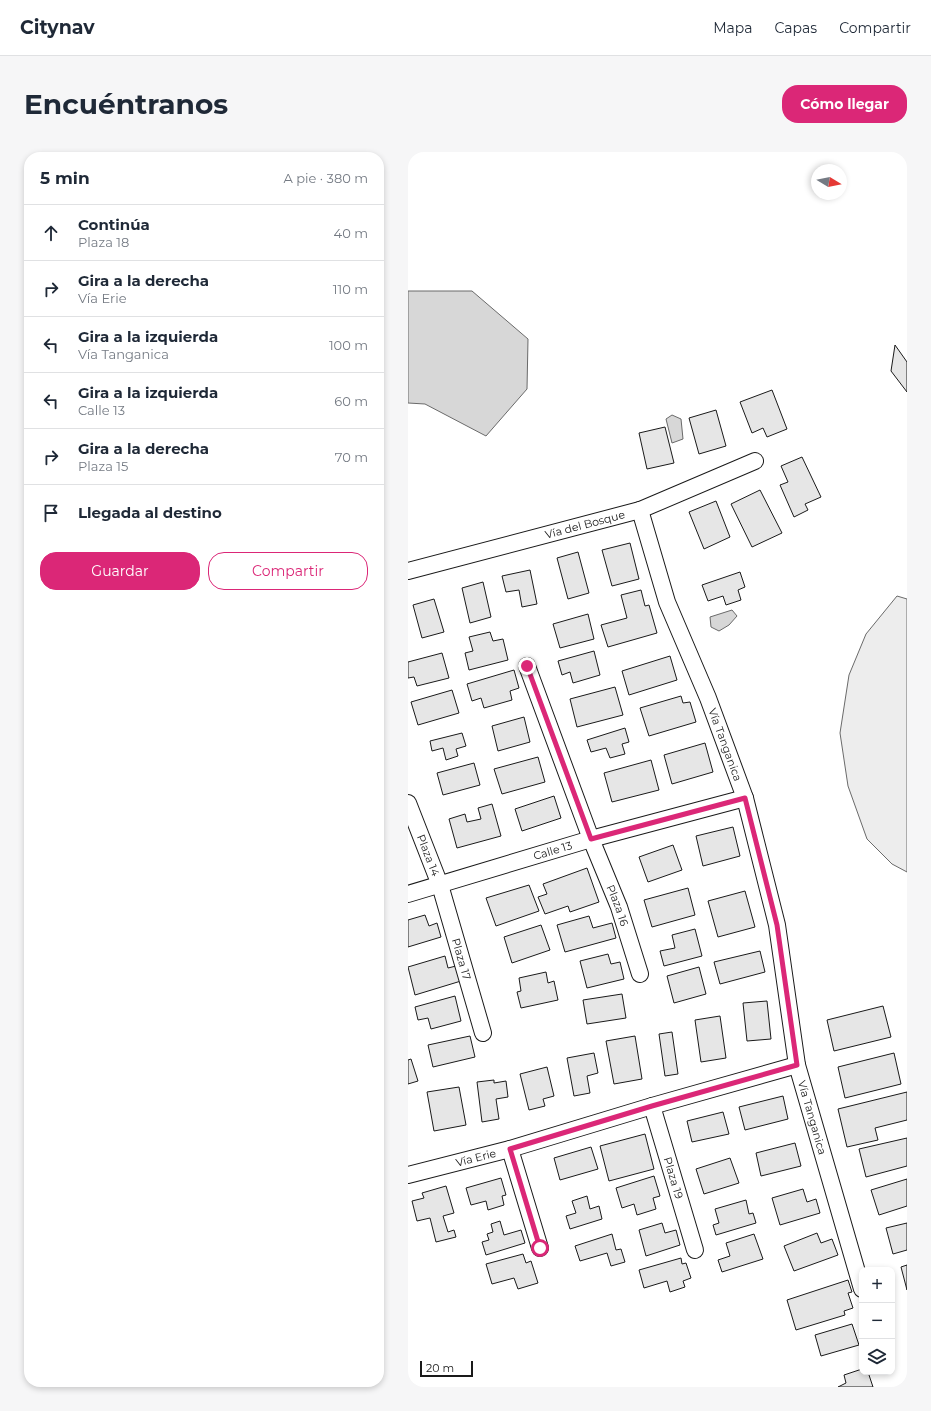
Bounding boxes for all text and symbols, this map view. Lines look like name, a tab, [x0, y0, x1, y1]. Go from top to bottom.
text: Citynav	[20, 16, 95, 39]
text: Mapa	[713, 19, 753, 37]
text: Capas	[775, 19, 817, 37]
text: Compartir	[839, 19, 911, 37]
button: Cómo llegar	[782, 85, 907, 123]
text: Encuéntranos	[24, 87, 228, 121]
north arrow	[811, 164, 847, 200]
text: 5 min	[40, 168, 90, 188]
text: A pie · 380 m	[284, 170, 368, 186]
text: Continúa	[78, 215, 150, 234]
icon: ahead	[40, 222, 62, 244]
text: 40 m	[334, 225, 368, 241]
text: Plaza 18	[78, 234, 129, 250]
text: Gira a la derecha	[78, 271, 209, 290]
icon: right	[40, 278, 62, 300]
text: 110 m	[333, 281, 368, 297]
text: Vía Erie	[78, 290, 127, 306]
text: Gira a la izquierda	[78, 327, 218, 346]
icon: left	[40, 334, 62, 356]
text: 100 m	[329, 337, 368, 353]
text: Vía Tanganica	[78, 346, 169, 362]
text: Gira a la izquierda	[78, 383, 218, 402]
icon: left	[40, 390, 62, 412]
text: 60 m	[334, 393, 368, 409]
text: Calle 13	[78, 402, 125, 418]
text: Gira a la derecha	[78, 439, 209, 458]
icon: right	[40, 446, 62, 468]
text: 70 m	[335, 449, 368, 465]
text: Plaza 15	[78, 458, 128, 474]
icon: arrive	[40, 502, 62, 524]
text: Llegada al destino	[78, 503, 222, 522]
street label: Vía del Bosque	[544, 507, 627, 542]
button: Guardar	[40, 552, 200, 590]
button: Compartir	[208, 552, 368, 590]
route end	[518, 657, 536, 675]
street label: Vía Tanganica	[705, 706, 745, 783]
street label: Plaza 14	[414, 832, 443, 879]
street label: Calle 13	[531, 838, 574, 863]
street label: Plaza 16	[604, 883, 632, 928]
street label: Plaza 17	[449, 936, 474, 981]
street label: Vía Tanganica	[795, 1079, 830, 1156]
street label: Vía Erie	[454, 1146, 498, 1170]
street label: Plaza 19	[661, 1155, 686, 1201]
route start	[531, 1239, 549, 1257]
map controls	[859, 1267, 895, 1375]
button: +	[859, 1267, 895, 1303]
button: −	[859, 1303, 895, 1339]
button: layers	[859, 1339, 895, 1375]
scale bar	[420, 1359, 473, 1378]
text: 20 m	[426, 1361, 454, 1375]

